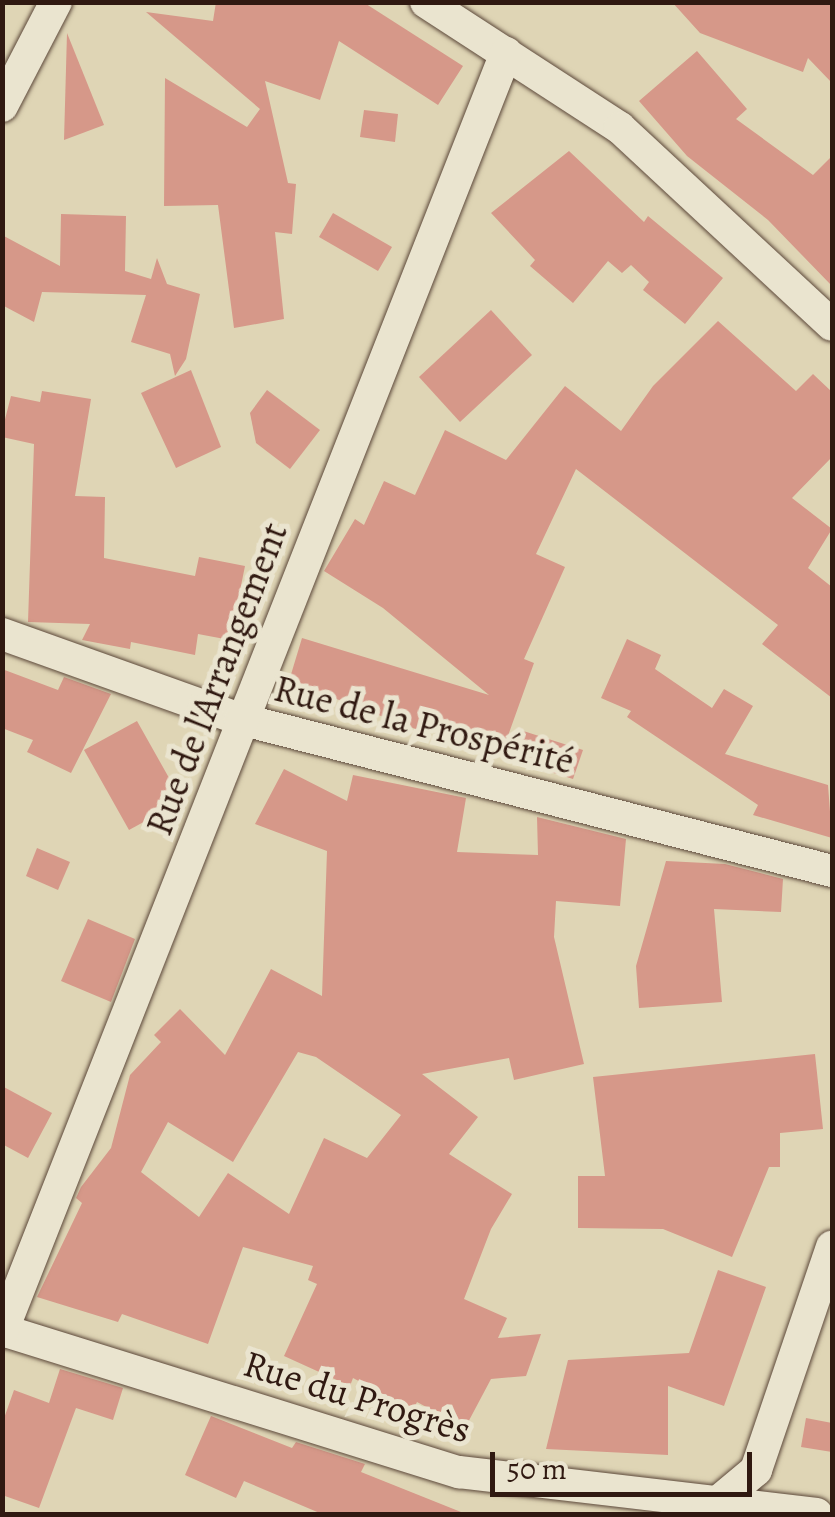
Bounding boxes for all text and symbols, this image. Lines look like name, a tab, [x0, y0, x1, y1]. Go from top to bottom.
street label: Rue de l'Arrangement	[136, 516, 298, 842]
street label: Rue de la Prospérité	[269, 666, 579, 784]
street label: Rue du Progrès	[238, 1341, 476, 1453]
scale bar	[495, 1432, 758, 1494]
text: 50 m	[507, 1449, 567, 1489]

